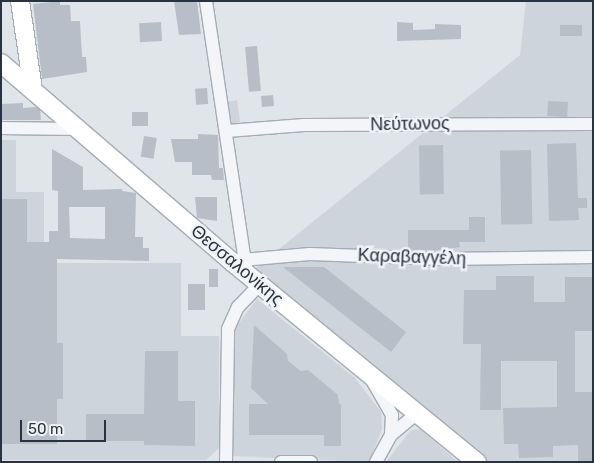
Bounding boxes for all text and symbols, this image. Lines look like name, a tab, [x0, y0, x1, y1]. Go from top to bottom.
street label: Νεύτωνος	[370, 113, 450, 135]
street label: Θεσσαλονίκης	[186, 220, 288, 310]
street label: Καραβαγγέλη	[357, 244, 467, 270]
scale bar	[22, 410, 109, 442]
text: 50 m	[28, 420, 63, 438]

